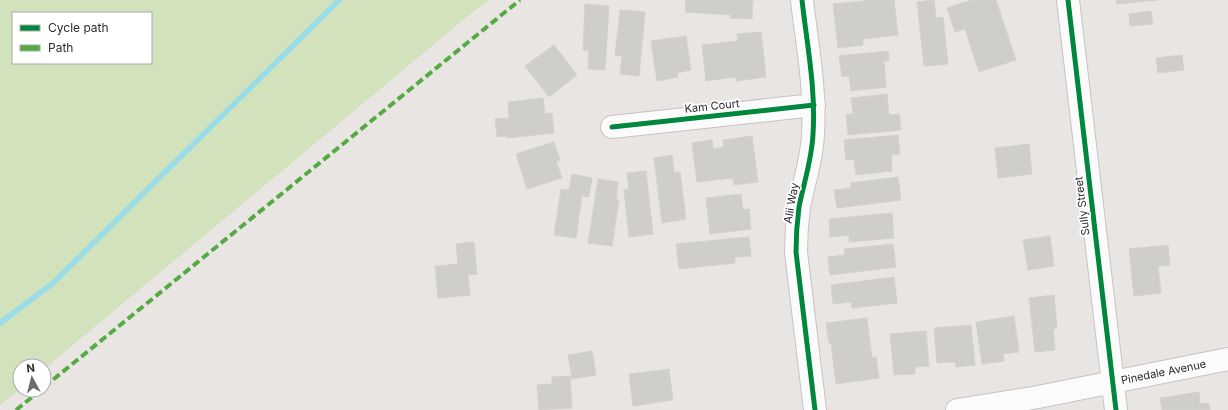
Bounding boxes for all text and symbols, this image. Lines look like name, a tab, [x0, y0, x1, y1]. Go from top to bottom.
legend	[12, 12, 152, 64]
text: Cycle path	[48, 20, 109, 35]
text: Path	[48, 40, 73, 55]
street label: Kam Court	[684, 96, 741, 116]
street label: Sully Street	[1071, 175, 1093, 236]
street label: Alii Way	[781, 182, 801, 224]
street label: Pinedale Avenue	[1120, 357, 1207, 387]
north arrow	[12, 358, 52, 398]
text: N	[26, 361, 36, 376]

